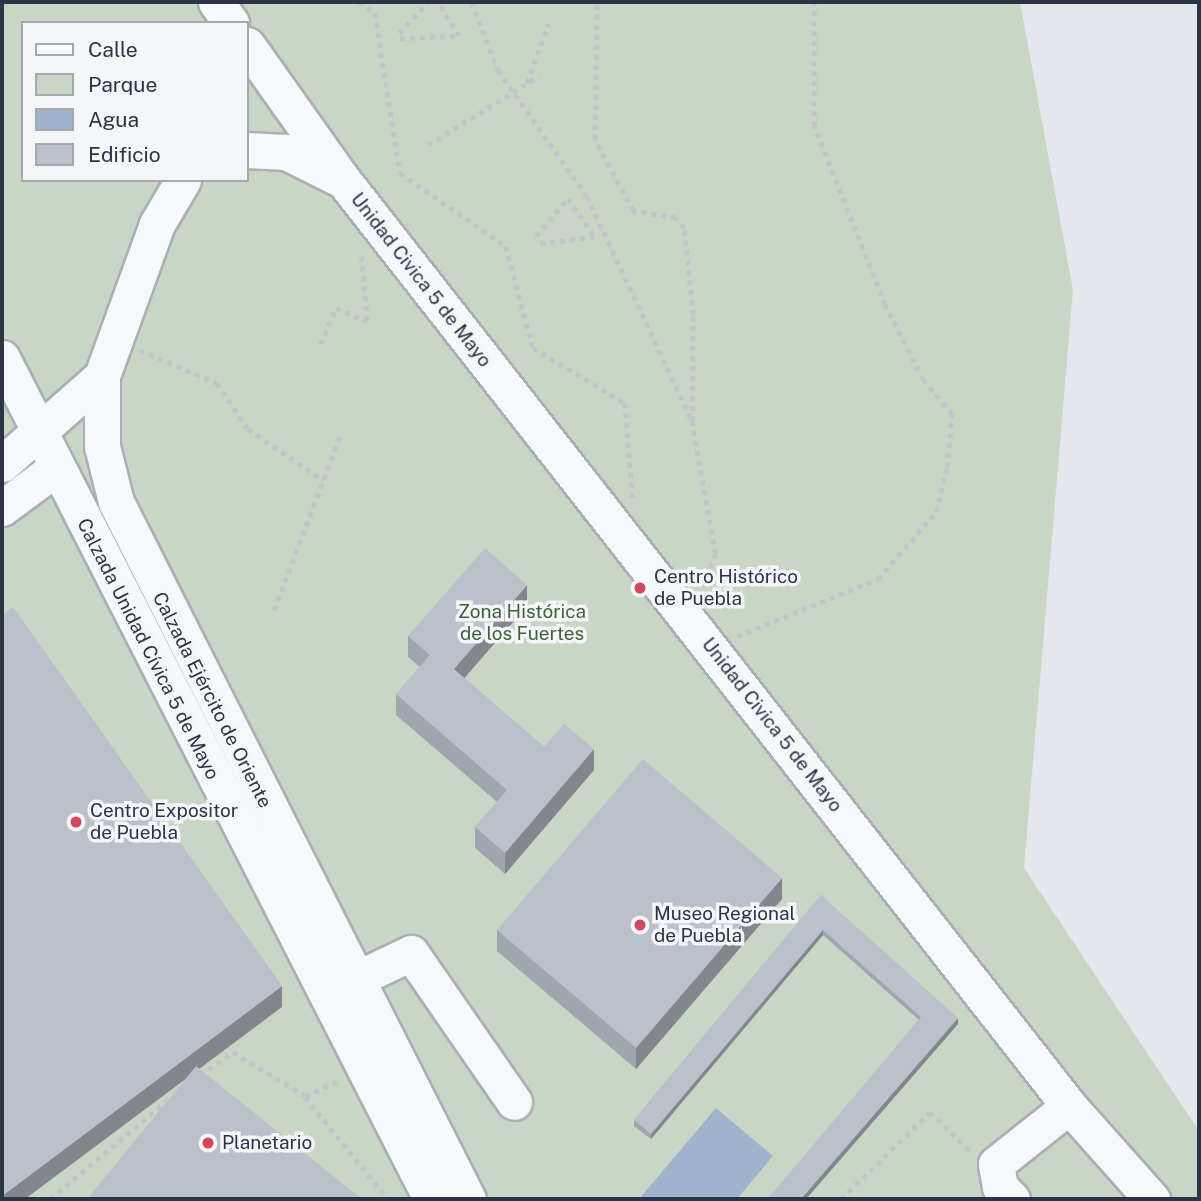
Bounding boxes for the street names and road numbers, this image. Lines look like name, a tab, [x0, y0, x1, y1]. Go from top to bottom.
street label: Unidad Civica 5 de Mayo	[346, 188, 496, 372]
street label: Calzada Unidad Cívica 5 de Mayo	[72, 514, 224, 784]
street label: Calzada Ejército de Oriente	[147, 588, 277, 812]
street label: Unidad Civica 5 de Mayo	[697, 633, 847, 817]

